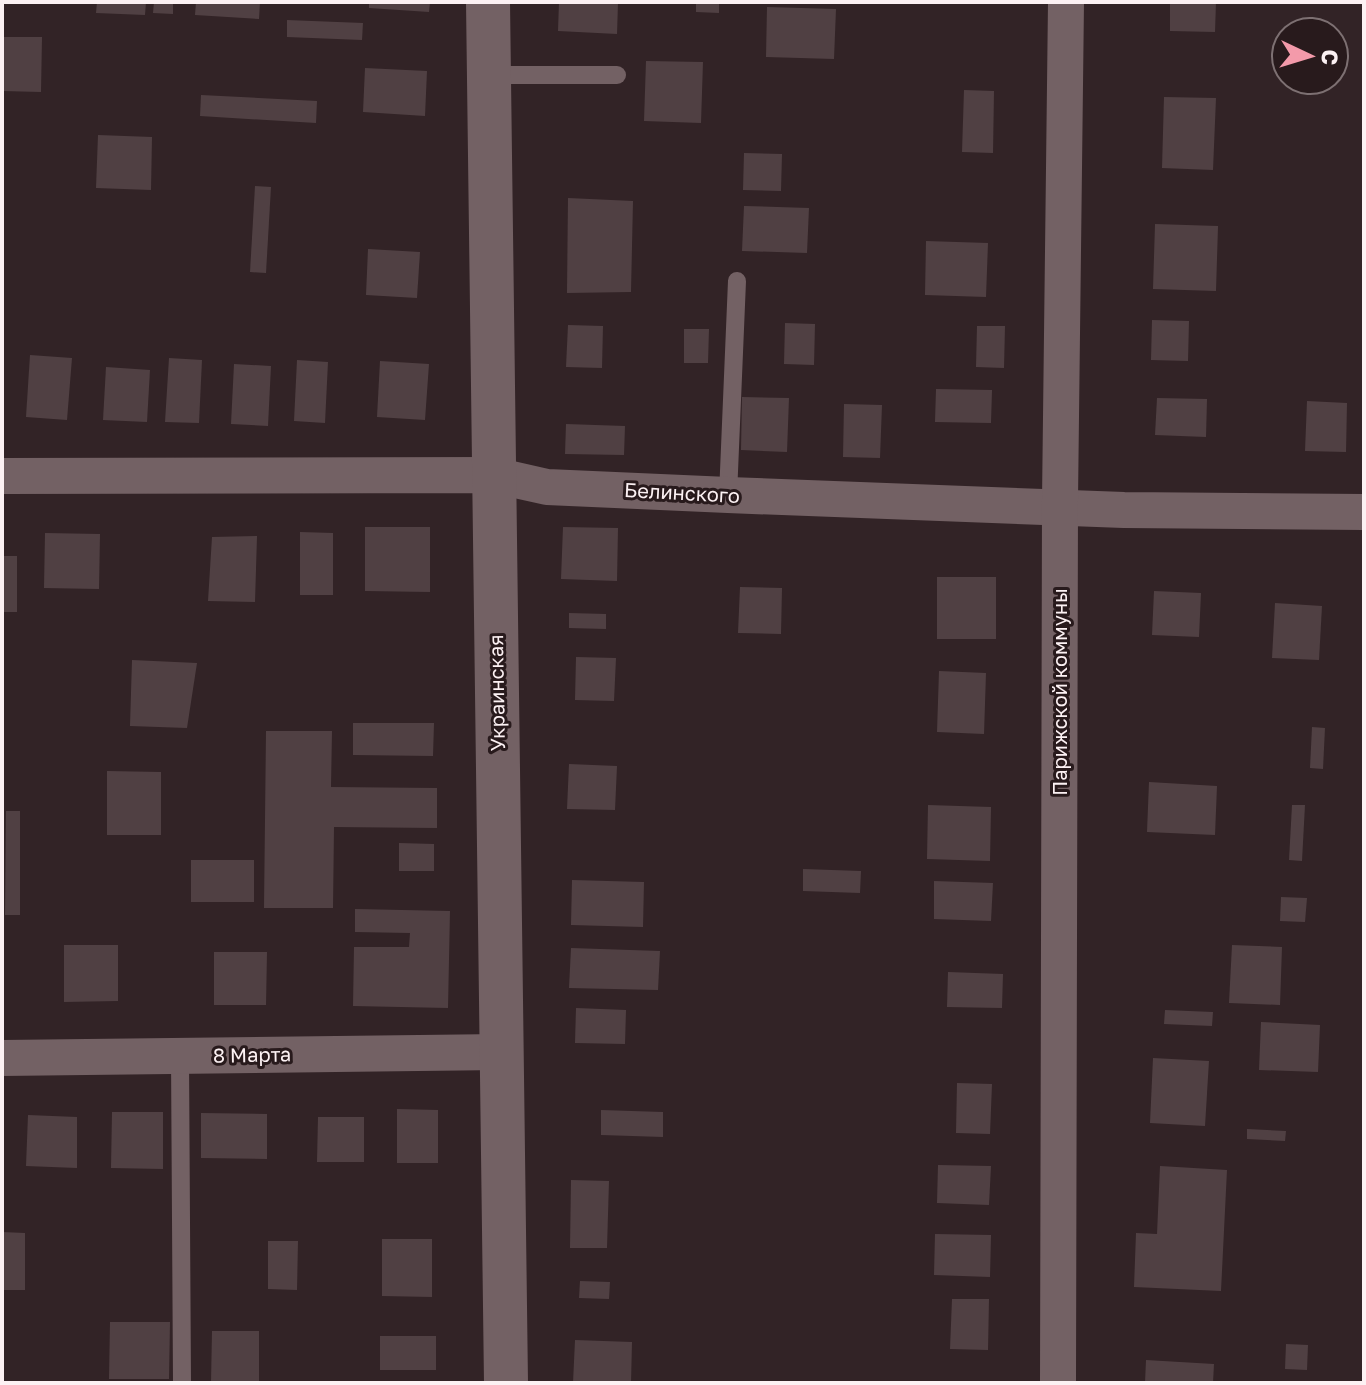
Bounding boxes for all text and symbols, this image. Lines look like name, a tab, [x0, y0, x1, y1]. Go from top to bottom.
north arrow	[1270, 16, 1350, 96]
text: С	[1316, 49, 1344, 66]
street label: Белинского	[624, 477, 741, 507]
street label: Парижской коммуны	[1047, 588, 1071, 796]
street label: Украинская	[483, 634, 509, 752]
street label: 8 Марта	[213, 1041, 291, 1067]

